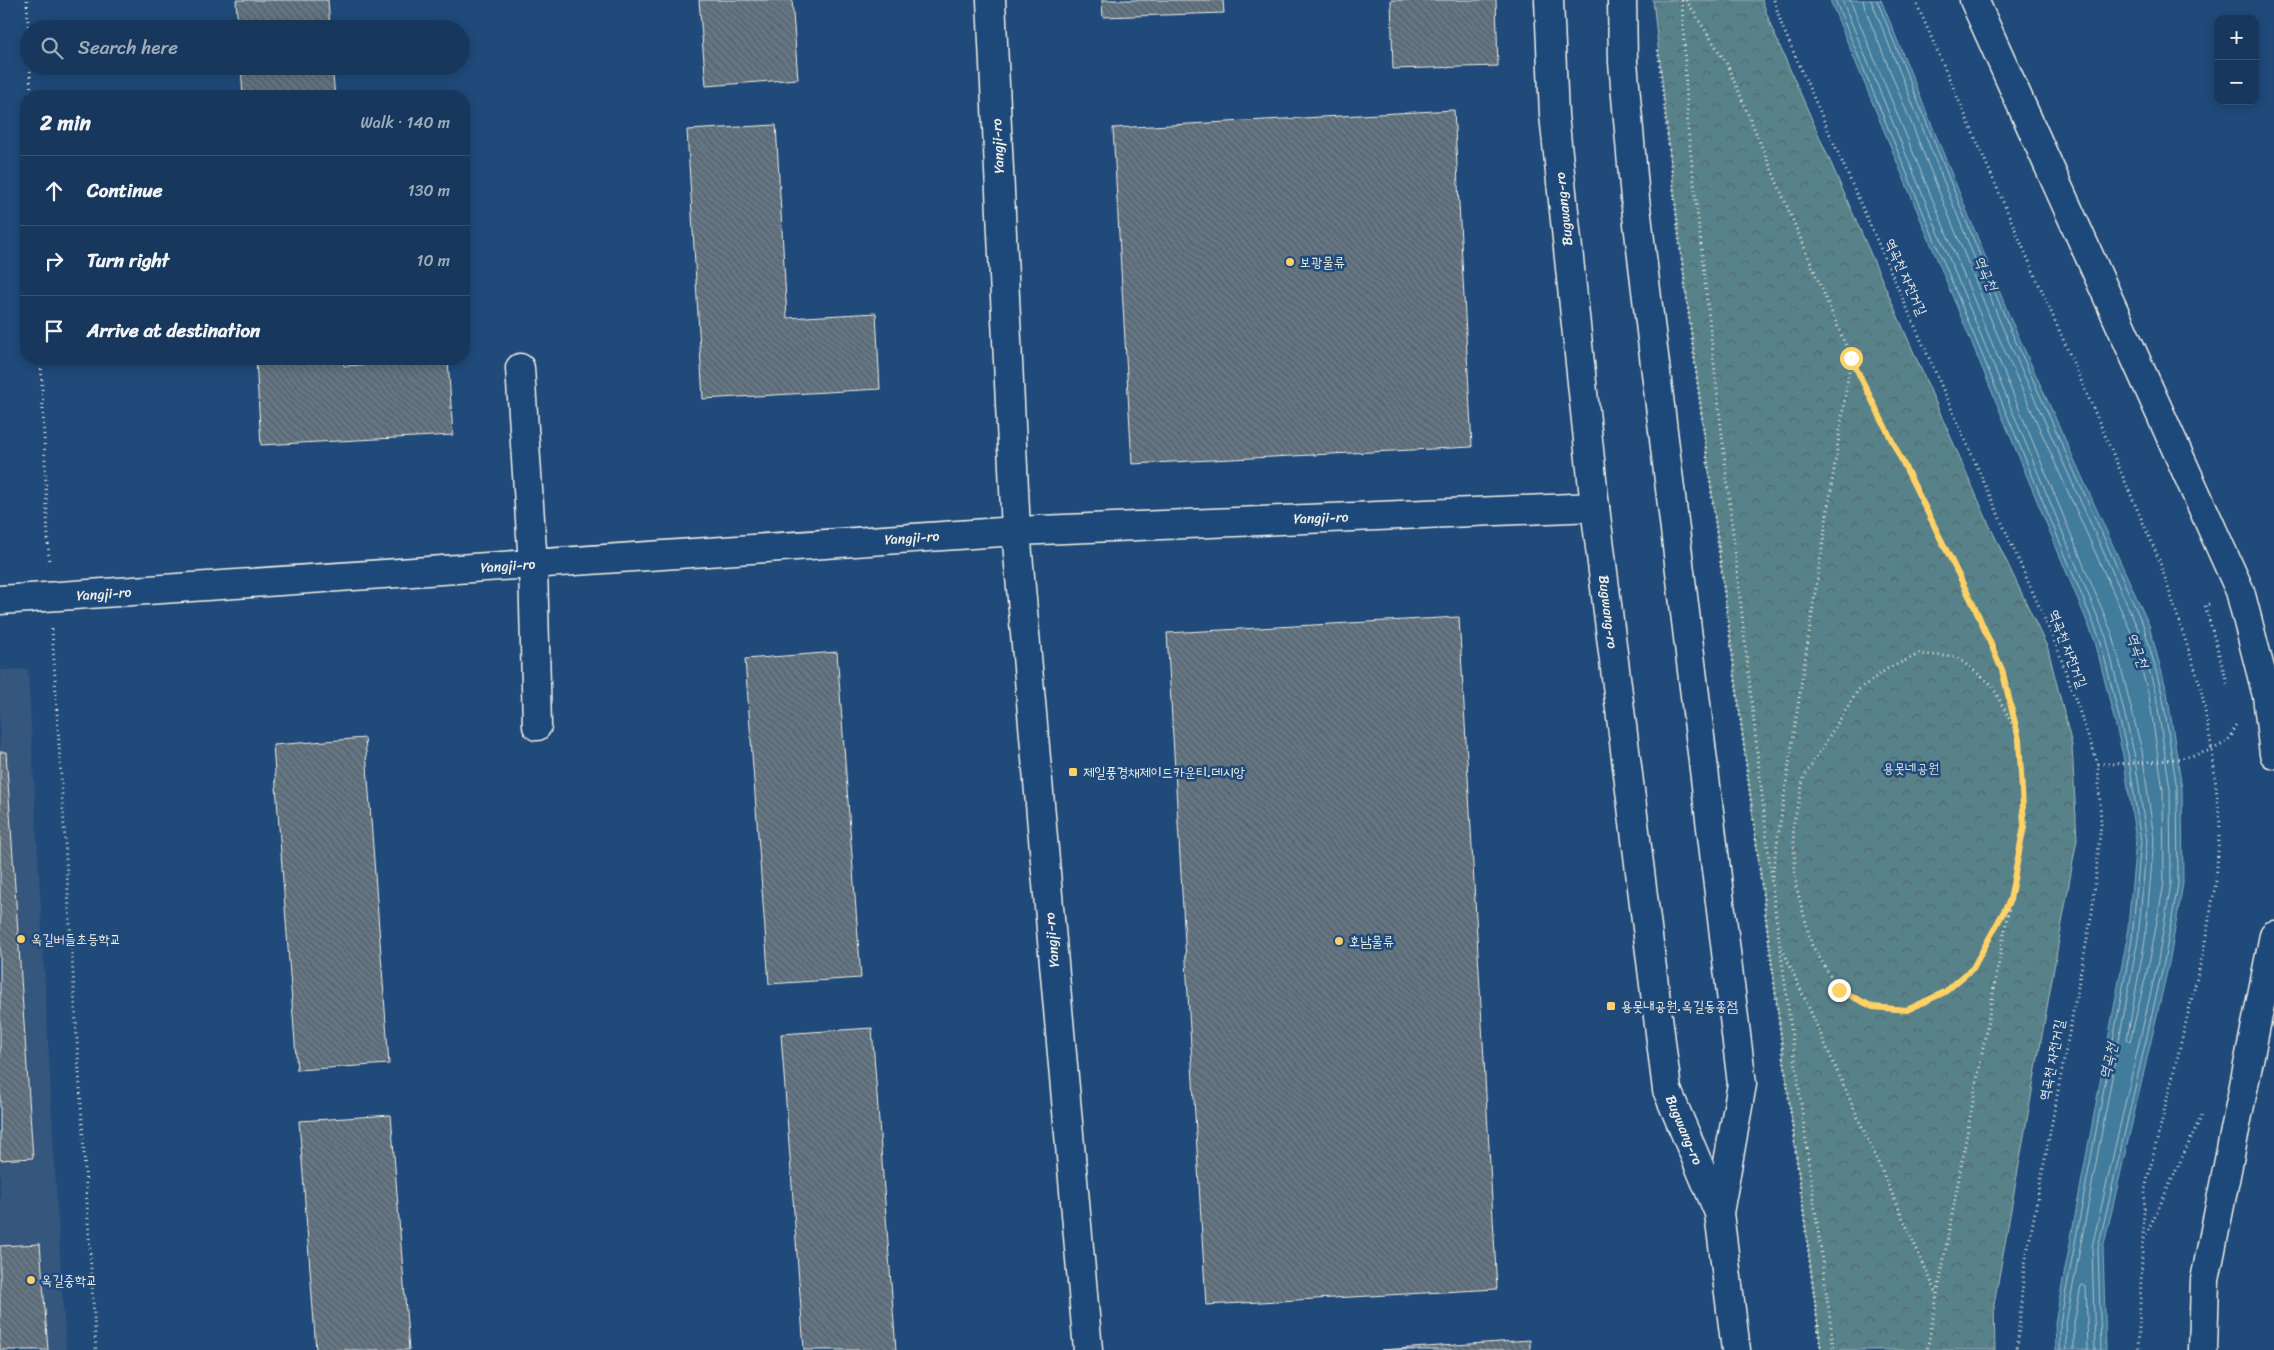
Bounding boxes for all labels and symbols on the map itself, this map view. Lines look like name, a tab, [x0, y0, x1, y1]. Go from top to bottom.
street label: Yangji-ro	[984, 118, 1012, 174]
street label: Bugwang-ro	[1548, 171, 1580, 247]
street label: 역곡천 자전거길	[1878, 234, 1934, 320]
place label: 보광물류	[1300, 250, 1345, 275]
water label: 역곡천	[1967, 251, 2006, 297]
marker: 보광물류	[1284, 256, 1296, 268]
route start	[1840, 347, 1863, 370]
street label: Yangji-ro	[1293, 505, 1349, 531]
street label: Yangji-ro	[884, 524, 940, 552]
street label: Yangji-ro	[480, 552, 536, 580]
street label: Bugwang-ro	[1591, 574, 1625, 650]
street label: Yangji-ro	[76, 580, 132, 608]
street label: 역곡천 자전거길	[2042, 606, 2095, 693]
water label: 역곡천	[2120, 629, 2157, 673]
park label: 용못네공원	[1883, 756, 1939, 781]
place label: 제일풍경채제이드카운티.데시앙	[1083, 760, 1245, 785]
marker: 제일풍경채제이드카운티.데시앙	[1067, 766, 1079, 778]
street label: Yangji-ro	[1037, 911, 1067, 968]
place label: 옥길버들초등학교	[31, 927, 121, 952]
place label: 호남물류	[1349, 929, 1394, 954]
marker: 옥길버들초등학교	[15, 933, 27, 945]
marker: 호남물류	[1333, 935, 1345, 947]
route end	[1828, 979, 1851, 1002]
place label: 용못내공원.옥길동종점	[1621, 994, 1738, 1019]
marker: 용못내공원.옥길동종점	[1605, 1000, 1617, 1012]
street label: 역곡천 자전거길	[2032, 1016, 2072, 1103]
water label: 역곡천	[2091, 1038, 2125, 1082]
street label: Bugwang-ro	[1658, 1091, 1710, 1169]
place label: 옥길중학교	[41, 1268, 97, 1293]
marker: 옥길중학교	[25, 1274, 37, 1286]

